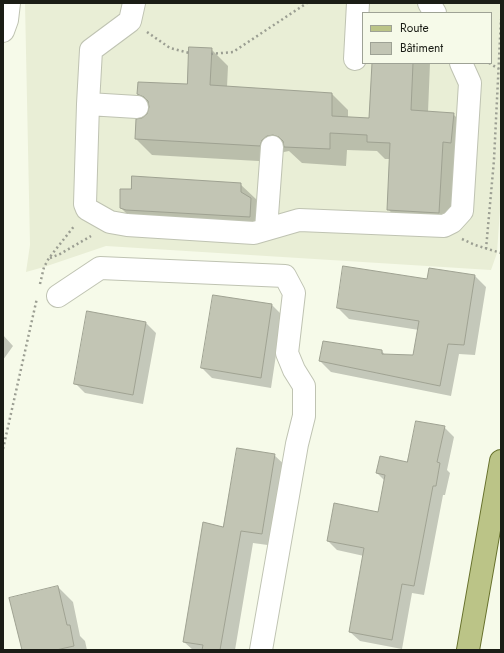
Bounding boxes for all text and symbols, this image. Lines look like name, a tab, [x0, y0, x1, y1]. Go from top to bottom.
legend	[362, 12, 492, 64]
text: Route	[400, 19, 429, 37]
text: Bâtiment	[400, 39, 443, 57]

